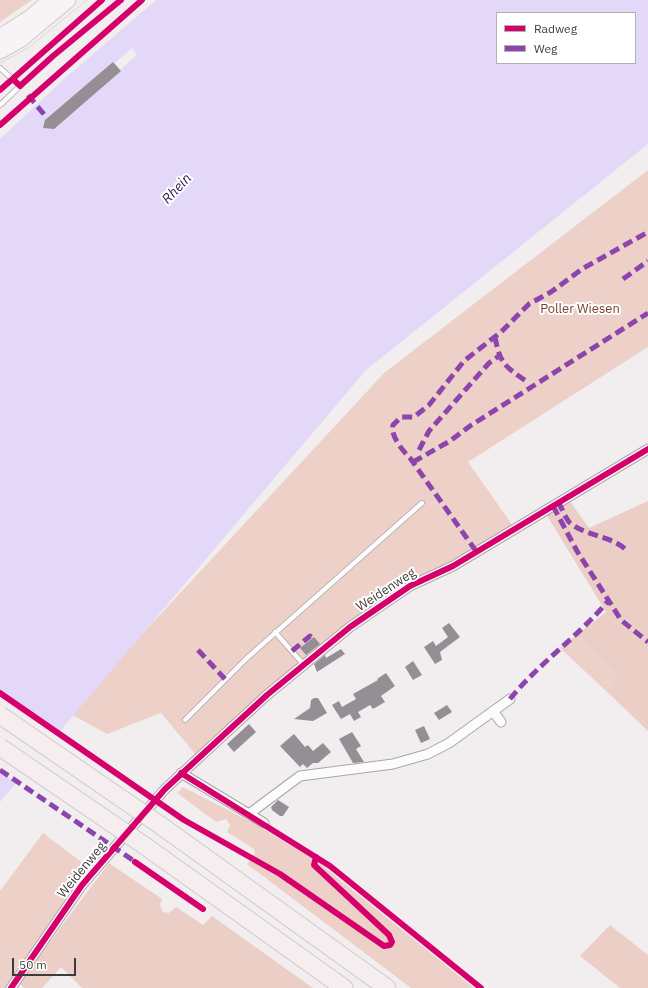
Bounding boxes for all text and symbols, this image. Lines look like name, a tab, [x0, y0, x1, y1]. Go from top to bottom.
legend	[496, 12, 636, 64]
text: Radweg	[534, 21, 577, 36]
text: Weg	[534, 41, 557, 56]
water label: Rhein	[159, 170, 195, 208]
park label: Poller Wiesen	[540, 301, 620, 317]
street label: Weidenweg	[353, 565, 419, 615]
street label: Weidenweg	[55, 839, 109, 901]
scale bar	[14, 950, 78, 976]
text: 50 m	[19, 957, 47, 972]

